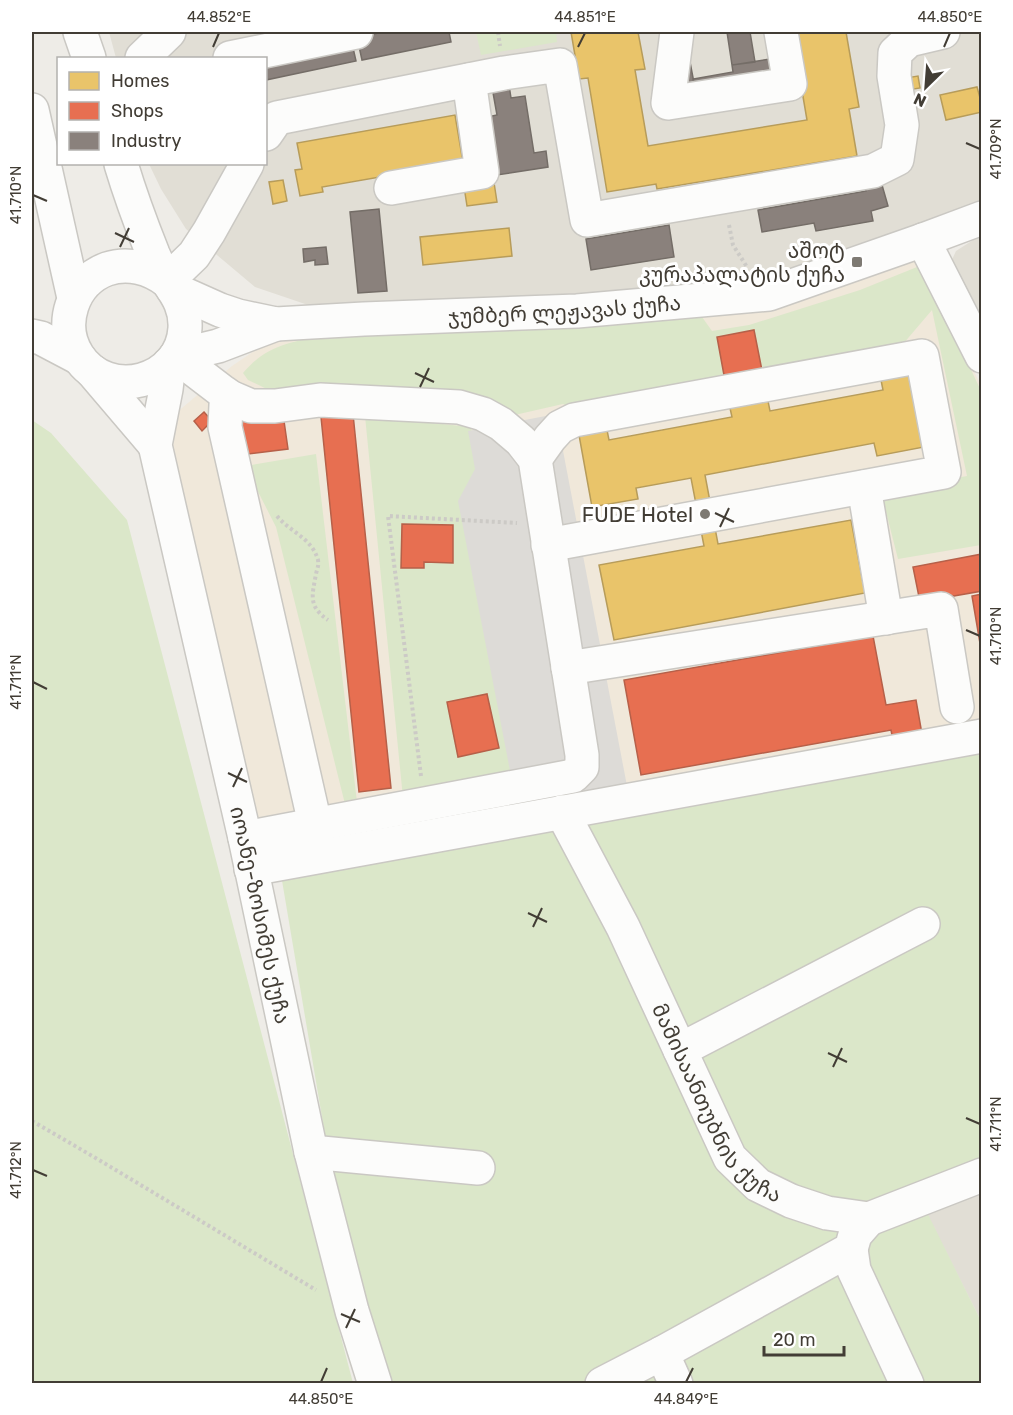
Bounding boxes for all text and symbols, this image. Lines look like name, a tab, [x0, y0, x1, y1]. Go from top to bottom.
text: 44.852°E	[187, 8, 251, 26]
text: 44.851°E	[554, 8, 616, 26]
text: 44.850°E	[918, 8, 982, 26]
legend	[57, 57, 267, 165]
north arrow	[896, 57, 956, 117]
text: Homes	[111, 70, 169, 92]
text: N	[911, 89, 929, 111]
text: Shops	[111, 100, 163, 122]
text: 41.709°N	[987, 118, 1005, 180]
text: Industry	[111, 130, 181, 152]
text: 41.710°N	[7, 166, 25, 224]
place label: აშოტ კურაპალატის ქუჩა	[639, 238, 845, 288]
marker: აშოტ კურაპალატის ქუჩა	[850, 255, 864, 269]
street label: ჯუმბერ ლეჟავას ქუჩა	[447, 289, 682, 328]
place label: FUDE Hotel	[582, 502, 693, 527]
marker: FUDE Hotel	[698, 507, 712, 521]
text: 41.710°N	[987, 607, 1005, 665]
text: 41.711°N	[7, 654, 25, 710]
street label: იოანე-ზოსიმეს ქუჩა	[226, 804, 296, 1026]
street label: მამისაანთუბნის ქუჩა	[648, 999, 786, 1207]
text: 41.711°N	[987, 1096, 1005, 1152]
text: 41.712°N	[7, 1141, 25, 1199]
scale bar	[764, 1319, 844, 1357]
text: 20 m	[773, 1329, 815, 1351]
text: 44.850°E	[289, 1390, 353, 1408]
text: 44.849°E	[654, 1390, 718, 1408]

